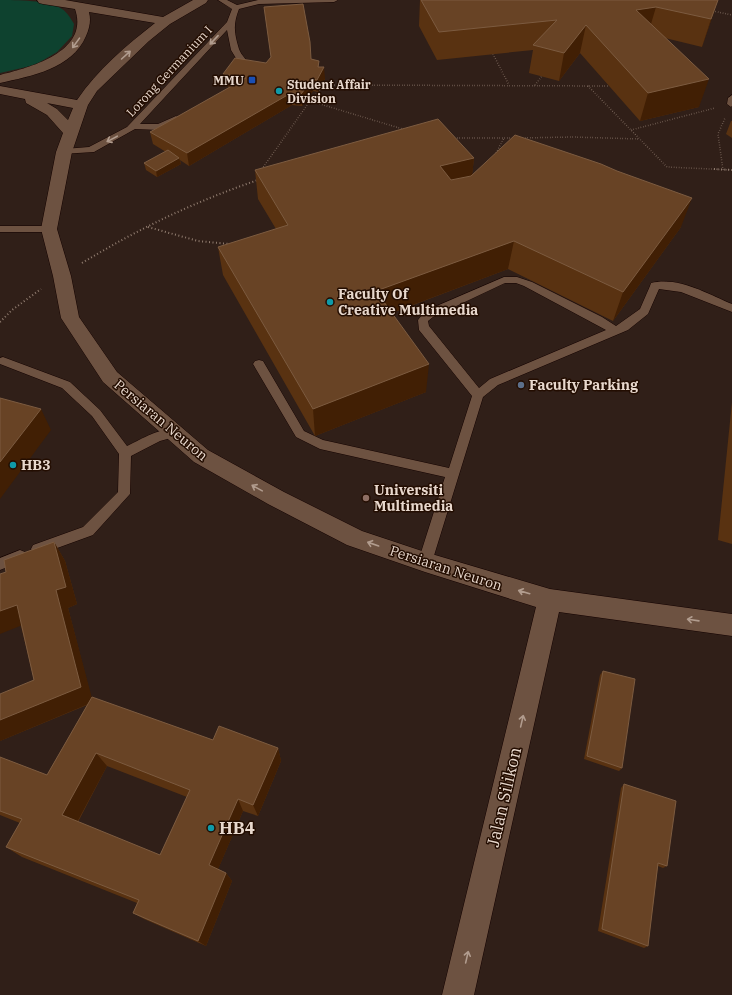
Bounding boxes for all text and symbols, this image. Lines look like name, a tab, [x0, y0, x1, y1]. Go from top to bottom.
street label: Lorong Germanium I	[123, 23, 215, 119]
one-way arrow	[210, 35, 219, 45]
one-way arrow	[72, 37, 80, 48]
one-way arrow	[120, 50, 131, 59]
place label: MMU	[213, 73, 244, 88]
marker: MMU	[247, 75, 257, 85]
place label: Student Affair Division	[287, 77, 371, 106]
marker: Student Affair Division	[274, 86, 284, 96]
one-way arrow	[106, 136, 118, 144]
place label: Faculty Of Creative Multimedia	[338, 285, 478, 319]
marker: Faculty Of Creative Multimedia	[325, 297, 335, 307]
street label: Persiaran Neuron	[110, 375, 212, 465]
place label: Faculty Parking	[529, 376, 639, 394]
marker: Faculty Parking	[516, 380, 526, 390]
place label: HB3	[21, 456, 51, 474]
marker: HB3	[8, 460, 18, 470]
place label: Universiti Multimedia	[374, 481, 453, 515]
one-way arrow	[251, 483, 263, 491]
marker: Universiti Multimedia	[361, 493, 371, 503]
one-way arrow	[368, 540, 380, 548]
street label: Persiaran Neuron	[388, 541, 505, 595]
one-way arrow	[518, 588, 531, 595]
one-way arrow	[687, 616, 700, 624]
one-way arrow	[518, 715, 526, 728]
street label: Jalan Silikon	[482, 745, 526, 849]
place label: HB4	[219, 817, 255, 839]
marker: HB4	[206, 823, 216, 833]
one-way arrow	[463, 951, 471, 964]

